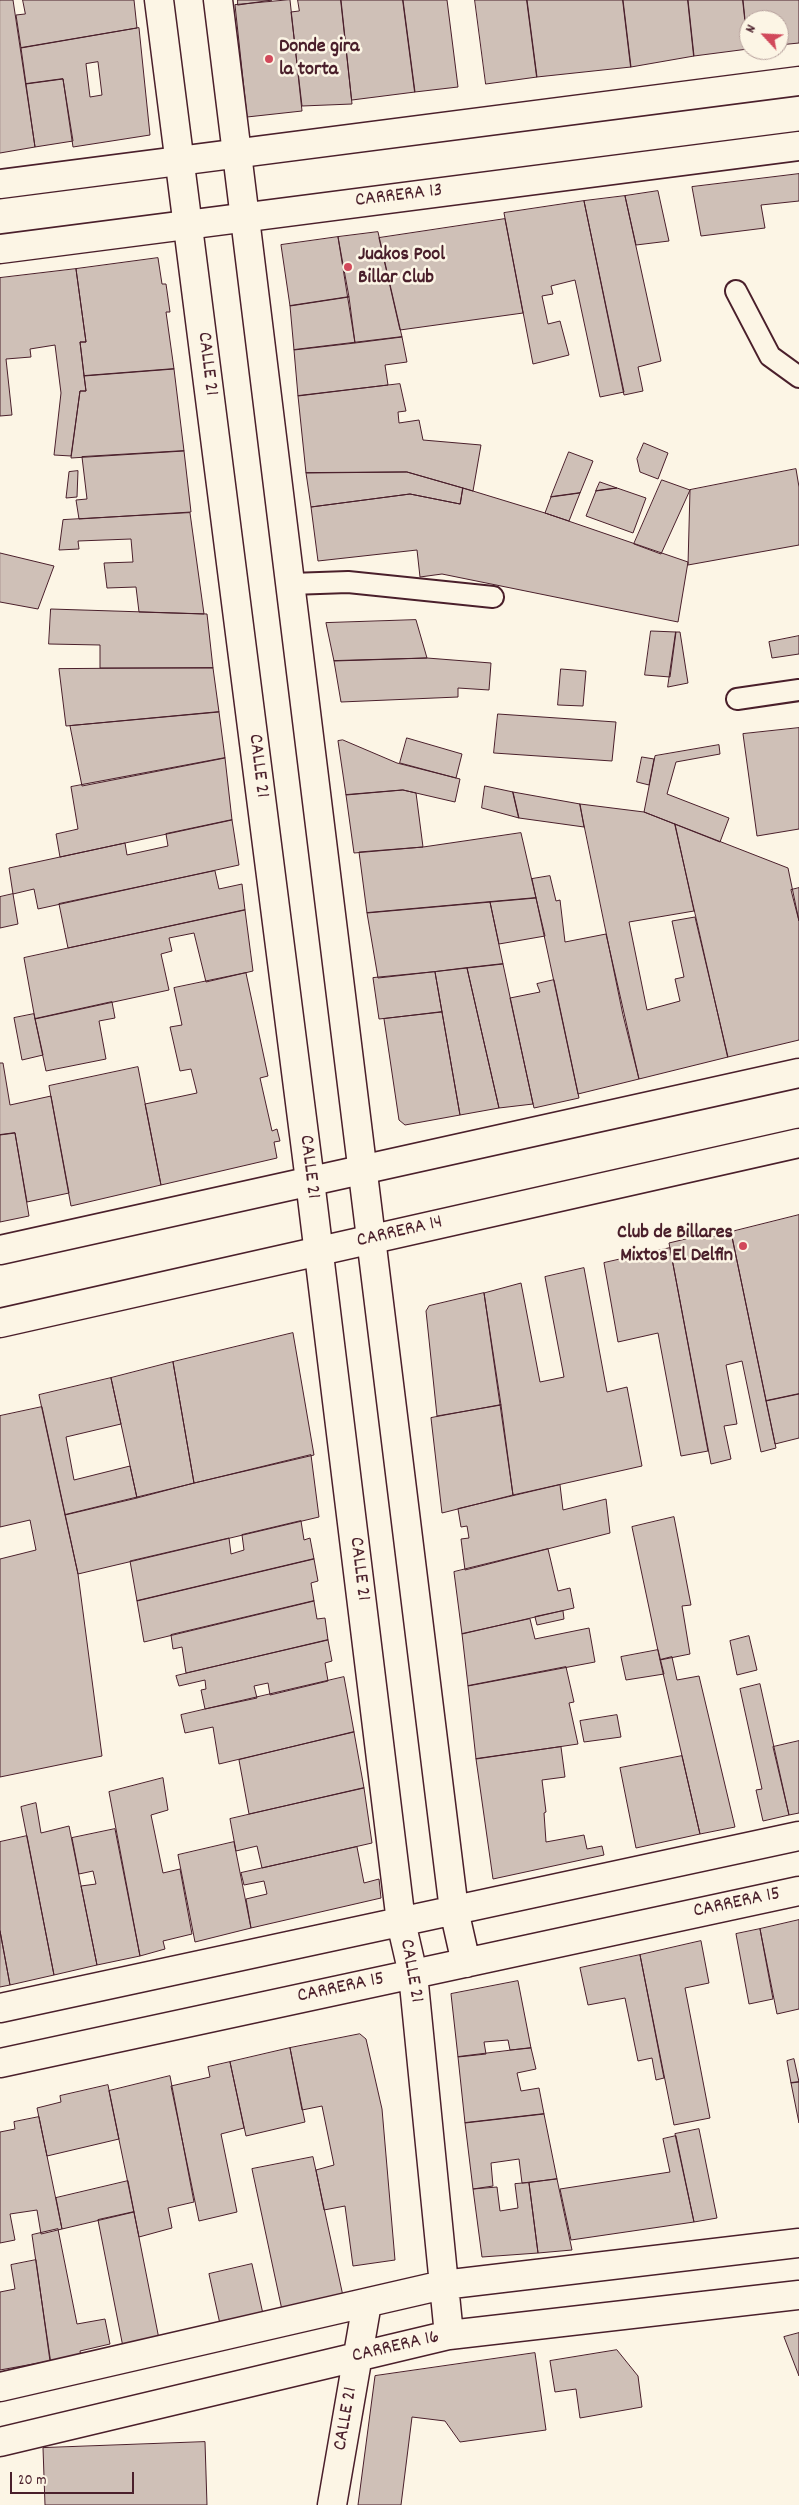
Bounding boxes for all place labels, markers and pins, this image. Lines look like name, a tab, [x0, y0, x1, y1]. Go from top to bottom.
place label: Donde gira la torta	[279, 36, 359, 83]
marker: Donde gira la torta	[263, 53, 275, 65]
place label: Juakos Pool Billar Club	[358, 244, 445, 291]
marker: Juakos Pool Billar Club	[342, 261, 354, 273]
place label: Club de Billares Mixtos El Delfin	[617, 1222, 733, 1269]
marker: Club de Billares Mixtos El Delfin	[737, 1240, 749, 1252]

